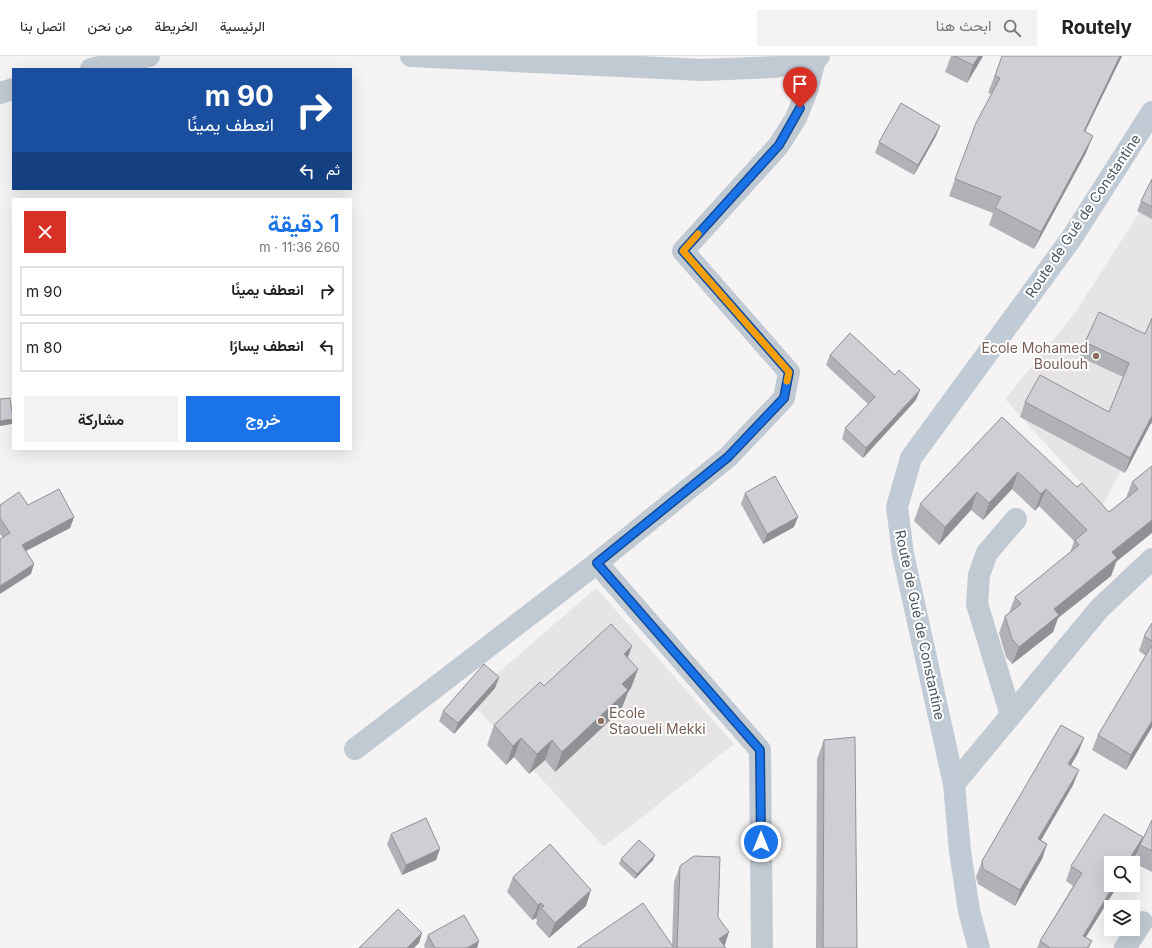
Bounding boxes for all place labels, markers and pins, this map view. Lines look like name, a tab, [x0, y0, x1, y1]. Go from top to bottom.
pin	[783, 67, 817, 108]
place label: Ecole Mohamed Boulouh	[982, 339, 1088, 372]
marker: Ecole Mohamed Boulouh	[1091, 351, 1101, 361]
place label: Ecole Staoueli Mekki	[609, 704, 706, 737]
marker: Ecole Staoueli Mekki	[596, 716, 606, 726]

